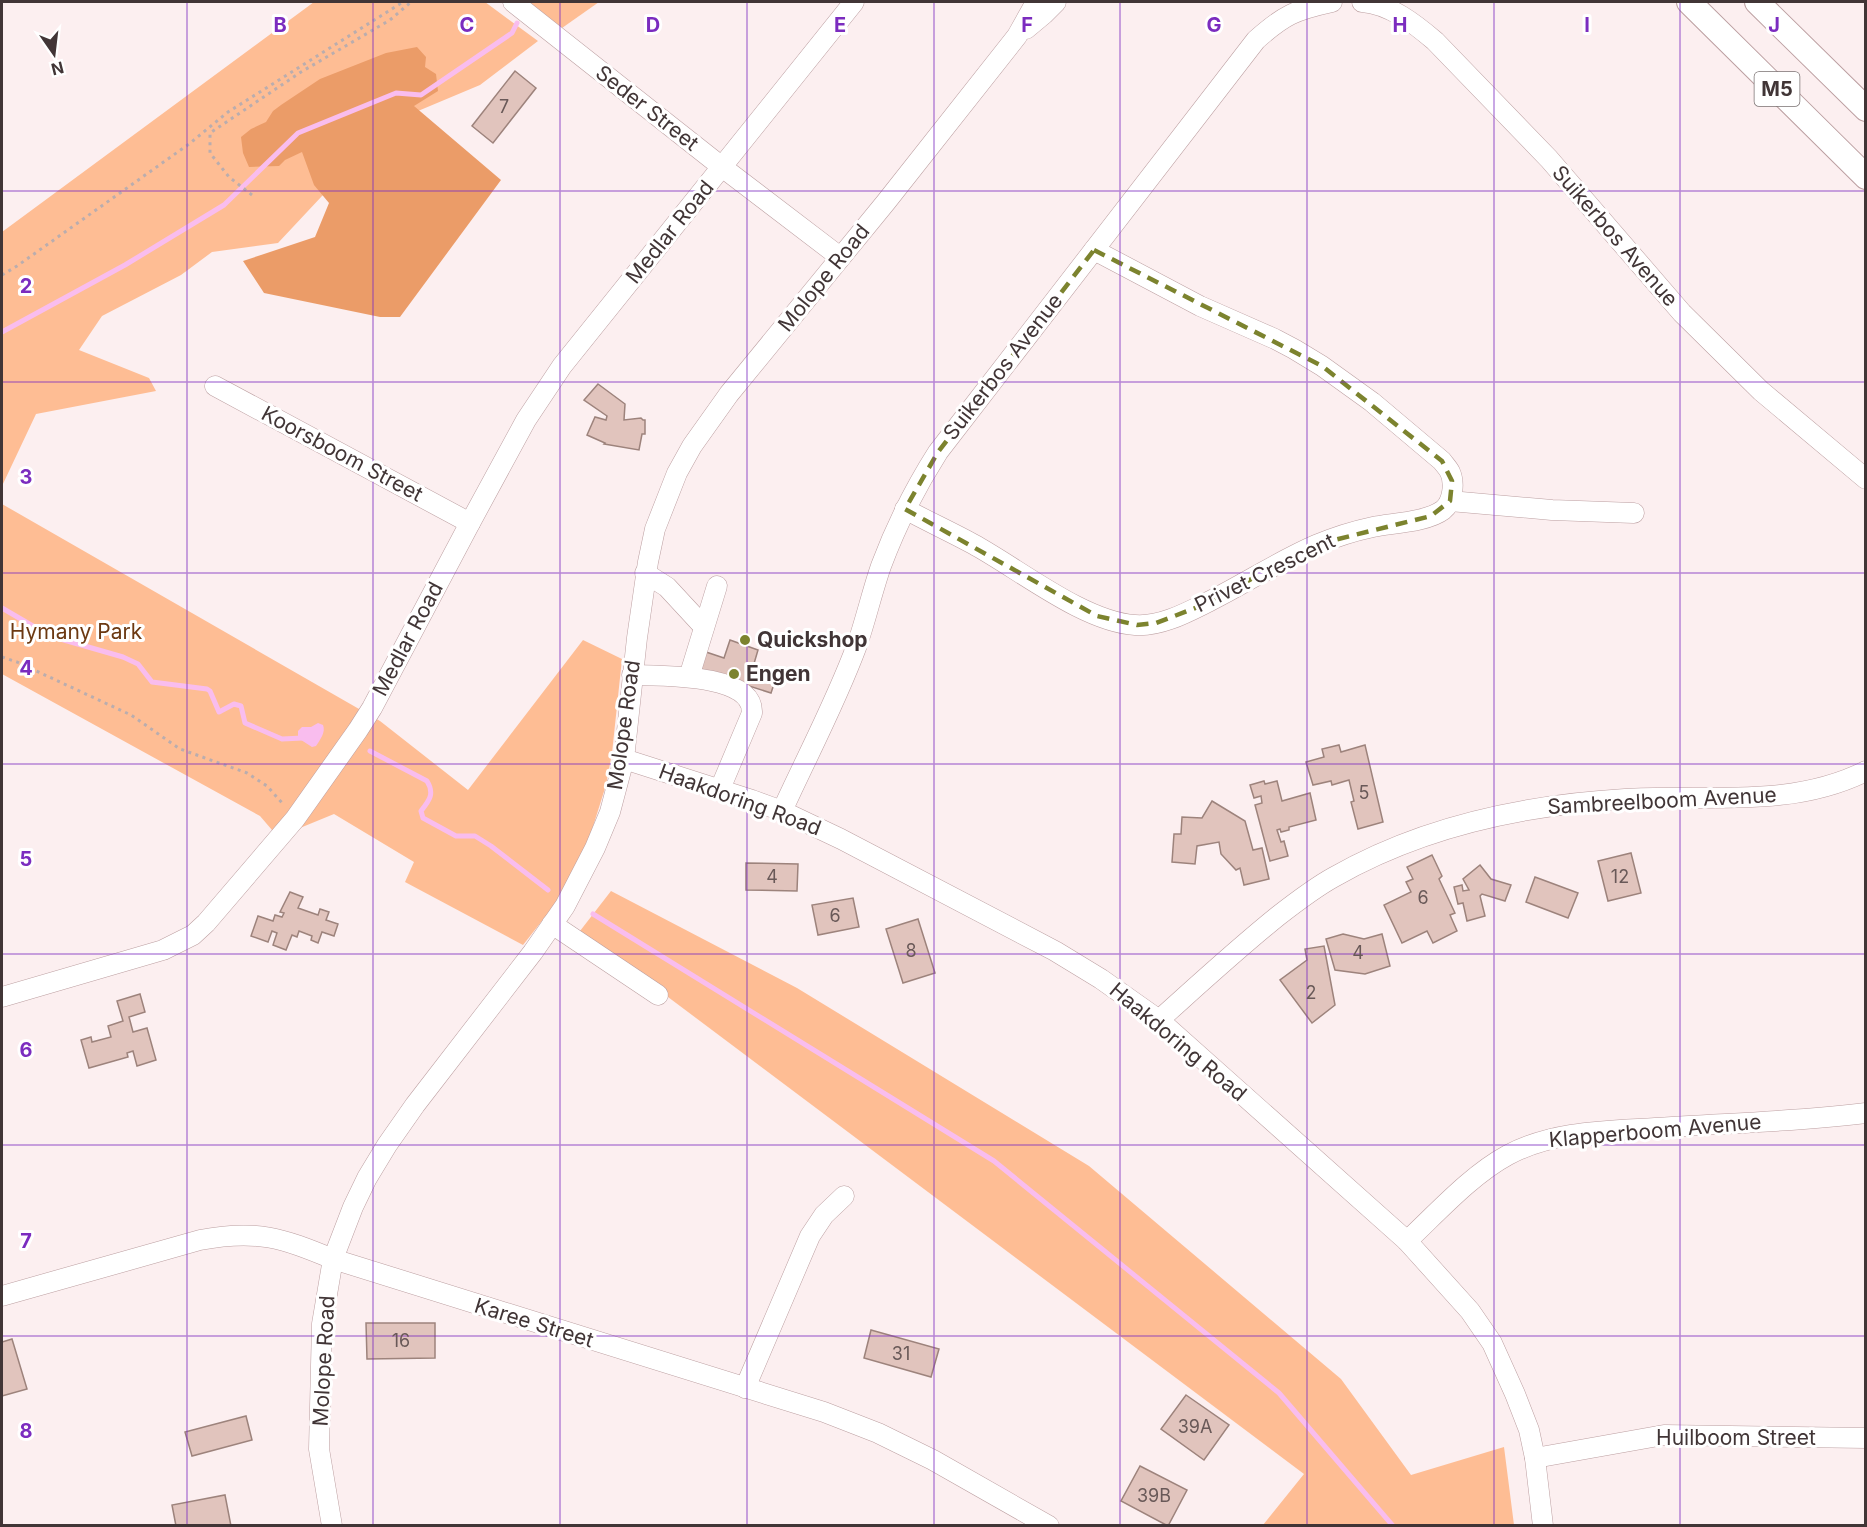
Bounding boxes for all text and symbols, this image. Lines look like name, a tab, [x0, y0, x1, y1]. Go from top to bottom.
text: B	[273, 13, 287, 37]
text: C	[460, 13, 474, 37]
text: D	[646, 13, 660, 37]
text: E	[834, 13, 846, 37]
text: F	[1021, 13, 1033, 37]
text: G	[1206, 13, 1222, 37]
text: H	[1393, 13, 1407, 37]
text: I	[1584, 13, 1590, 37]
text: J	[1768, 13, 1780, 37]
north arrow	[24, 24, 84, 84]
text: N	[49, 57, 66, 80]
street label: Seder Street	[591, 60, 704, 156]
road number: M5	[1754, 72, 1800, 106]
house number: 7	[499, 96, 509, 117]
street label: Suikerbos Avenue	[1547, 160, 1683, 311]
street label: Medlar Road	[620, 175, 719, 288]
street label: Molope Road	[773, 219, 875, 336]
text: 2	[20, 274, 32, 298]
street label: Suikerbos Avenue	[938, 289, 1067, 445]
street label: Koorsboom Street	[257, 400, 427, 507]
text: 3	[20, 465, 32, 489]
street label: Privet Crescent	[1191, 528, 1339, 617]
street label: Medlar Road	[367, 578, 448, 700]
park label: Hymany Park	[10, 619, 143, 644]
place label: Quickshop	[757, 627, 868, 652]
marker: Quickshop	[738, 633, 752, 647]
text: 4	[19, 656, 33, 680]
street label: Molope Road	[602, 658, 645, 791]
place label: Engen	[746, 661, 811, 686]
marker: Engen	[727, 667, 741, 681]
street label: Haakdoring Road	[656, 759, 825, 840]
house number: 5	[1359, 782, 1369, 803]
street label: Sambreelboom Avenue	[1547, 782, 1777, 819]
text: 5	[20, 847, 32, 871]
house number: 4	[766, 866, 778, 887]
house number: 12	[1611, 866, 1629, 887]
house number: 6	[1417, 887, 1429, 908]
house number: 6	[829, 905, 841, 926]
house number: 8	[905, 940, 917, 961]
house number: 4	[1352, 942, 1364, 963]
street label: Haakdoring Road	[1105, 977, 1252, 1106]
house number: 2	[1306, 982, 1316, 1003]
text: 6	[20, 1038, 33, 1062]
street label: Klapperboom Avenue	[1548, 1109, 1762, 1152]
text: 7	[20, 1229, 32, 1253]
street label: Karee Street	[472, 1293, 597, 1353]
street label: Molope Road	[308, 1295, 339, 1427]
house number: 16	[392, 1330, 410, 1351]
house number: 31	[892, 1343, 910, 1364]
house number: 39A	[1178, 1416, 1212, 1437]
text: 8	[19, 1419, 33, 1443]
street label: Huilboom Street	[1656, 1425, 1816, 1450]
house number: 39B	[1137, 1485, 1171, 1506]

